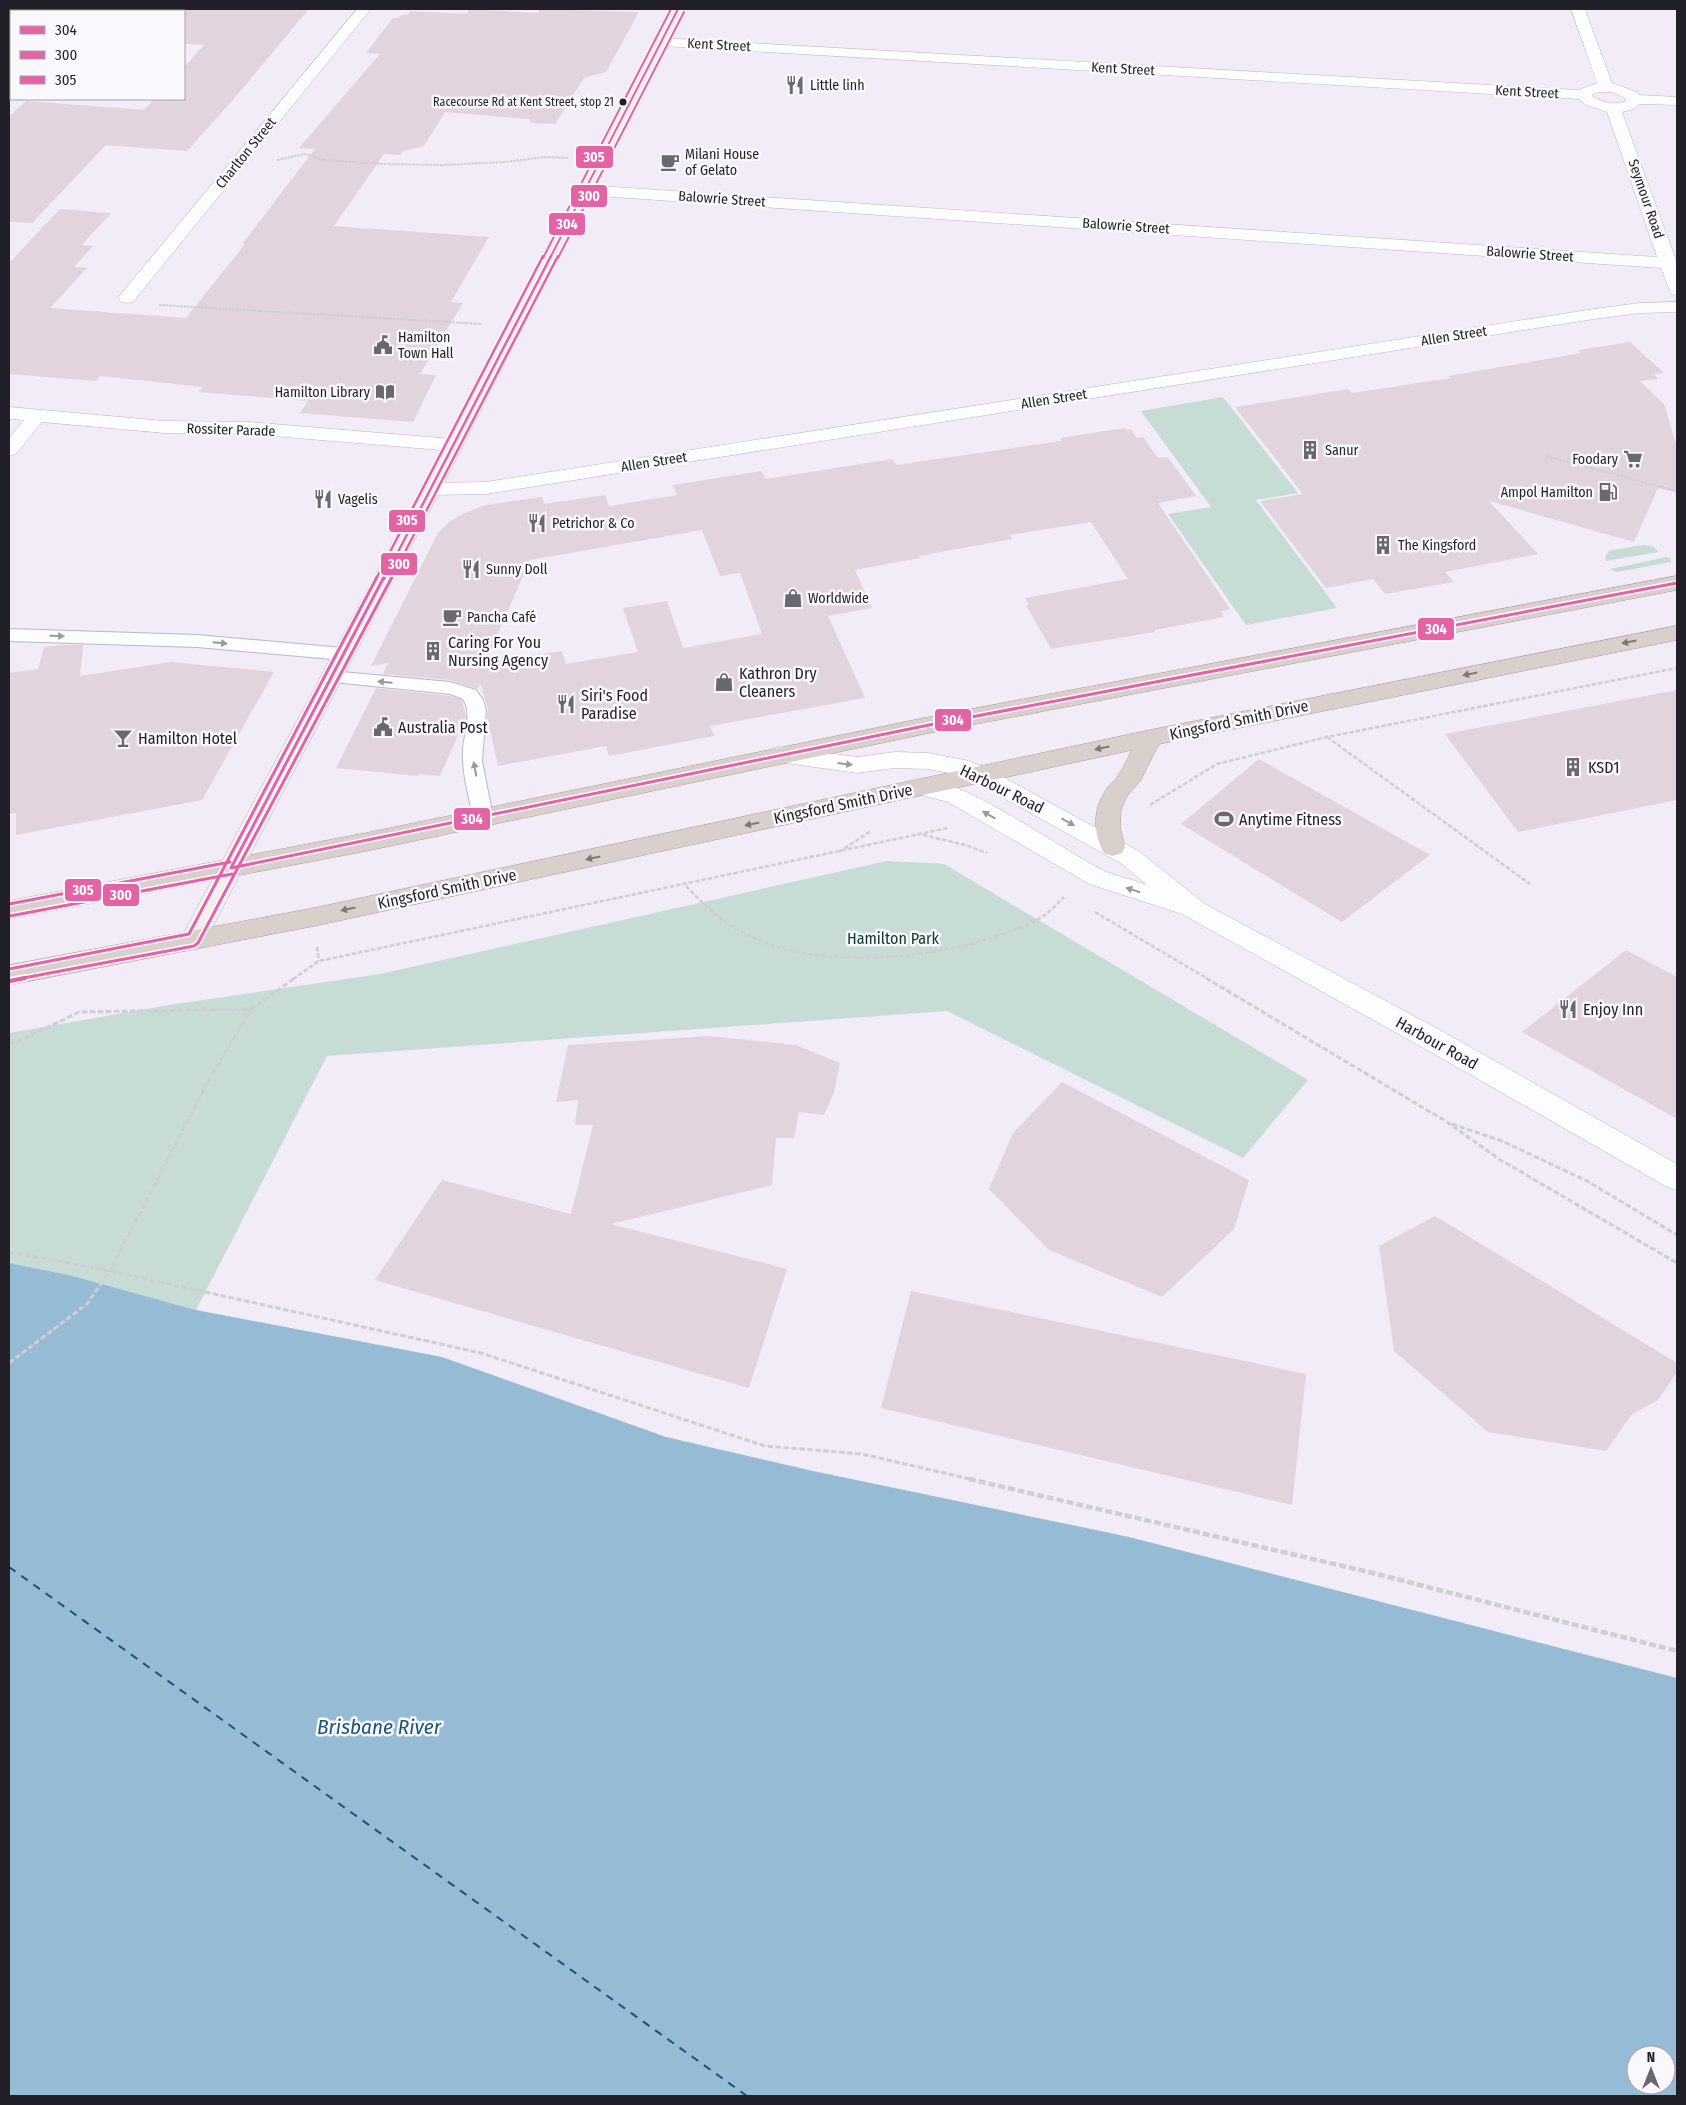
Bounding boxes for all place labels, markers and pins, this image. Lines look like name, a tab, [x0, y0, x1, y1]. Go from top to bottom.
restaurant icon: Little linh	[784, 74, 806, 96]
place label: Little linh	[810, 77, 865, 94]
place label: Racecourse Rd at Kent Street, stop 21	[433, 95, 614, 109]
marker: Racecourse Rd at Kent Street, stop 21	[618, 97, 628, 107]
place label: Milani House of Gelato	[685, 146, 759, 179]
cafe icon: Milani House of Gelato	[659, 151, 681, 173]
place label: Hamilton Town Hall	[398, 329, 454, 362]
public building icon: Hamilton Town Hall	[372, 334, 394, 356]
library icon: Hamilton Library	[374, 381, 396, 403]
place label: Hamilton Library	[275, 384, 371, 401]
building icon: Sanur	[1299, 439, 1321, 461]
place label: Sanur	[1325, 442, 1359, 459]
supermarket icon: Foodary	[1622, 448, 1644, 470]
place label: Foodary	[1572, 451, 1619, 468]
fuel station icon: Ampol Hamilton	[1597, 481, 1619, 503]
place label: Ampol Hamilton	[1501, 484, 1593, 501]
restaurant icon: Vagelis	[312, 488, 334, 510]
place label: Vagelis	[338, 491, 378, 508]
restaurant icon: Petrichor & Co	[526, 512, 548, 534]
place label: Petrichor & Co	[552, 515, 635, 532]
building icon: The Kingsford	[1372, 534, 1394, 556]
place label: The Kingsford	[1398, 537, 1476, 554]
restaurant icon: Sunny Doll	[460, 558, 482, 580]
place label: Sunny Doll	[486, 561, 548, 578]
shop icon: Worldwide	[782, 587, 804, 609]
place label: Worldwide	[808, 590, 869, 607]
cafe icon: Pancha Café	[441, 606, 463, 628]
place label: Pancha Café	[467, 609, 536, 626]
place label: Caring For You Nursing Agency	[448, 633, 549, 670]
building icon: Caring For You Nursing Agency	[422, 640, 444, 662]
place label: Kathron Dry Cleaners	[739, 664, 817, 701]
shop icon: Kathron Dry Cleaners	[713, 671, 735, 693]
place label: Siri's Food Paradise	[581, 686, 648, 723]
restaurant icon: Siri's Food Paradise	[555, 693, 577, 715]
public building icon: Australia Post	[372, 716, 394, 738]
place label: Australia Post	[398, 718, 489, 737]
bar icon: Hamilton Hotel	[112, 727, 134, 749]
place label: Hamilton Hotel	[138, 729, 237, 748]
building icon: KSD1	[1562, 756, 1584, 778]
place label: KSD1	[1588, 758, 1620, 777]
sports icon: Anytime Fitness	[1213, 808, 1235, 830]
place label: Anytime Fitness	[1239, 810, 1342, 829]
restaurant icon: Enjoy Inn	[1557, 998, 1579, 1020]
place label: Enjoy Inn	[1583, 1000, 1643, 1019]

